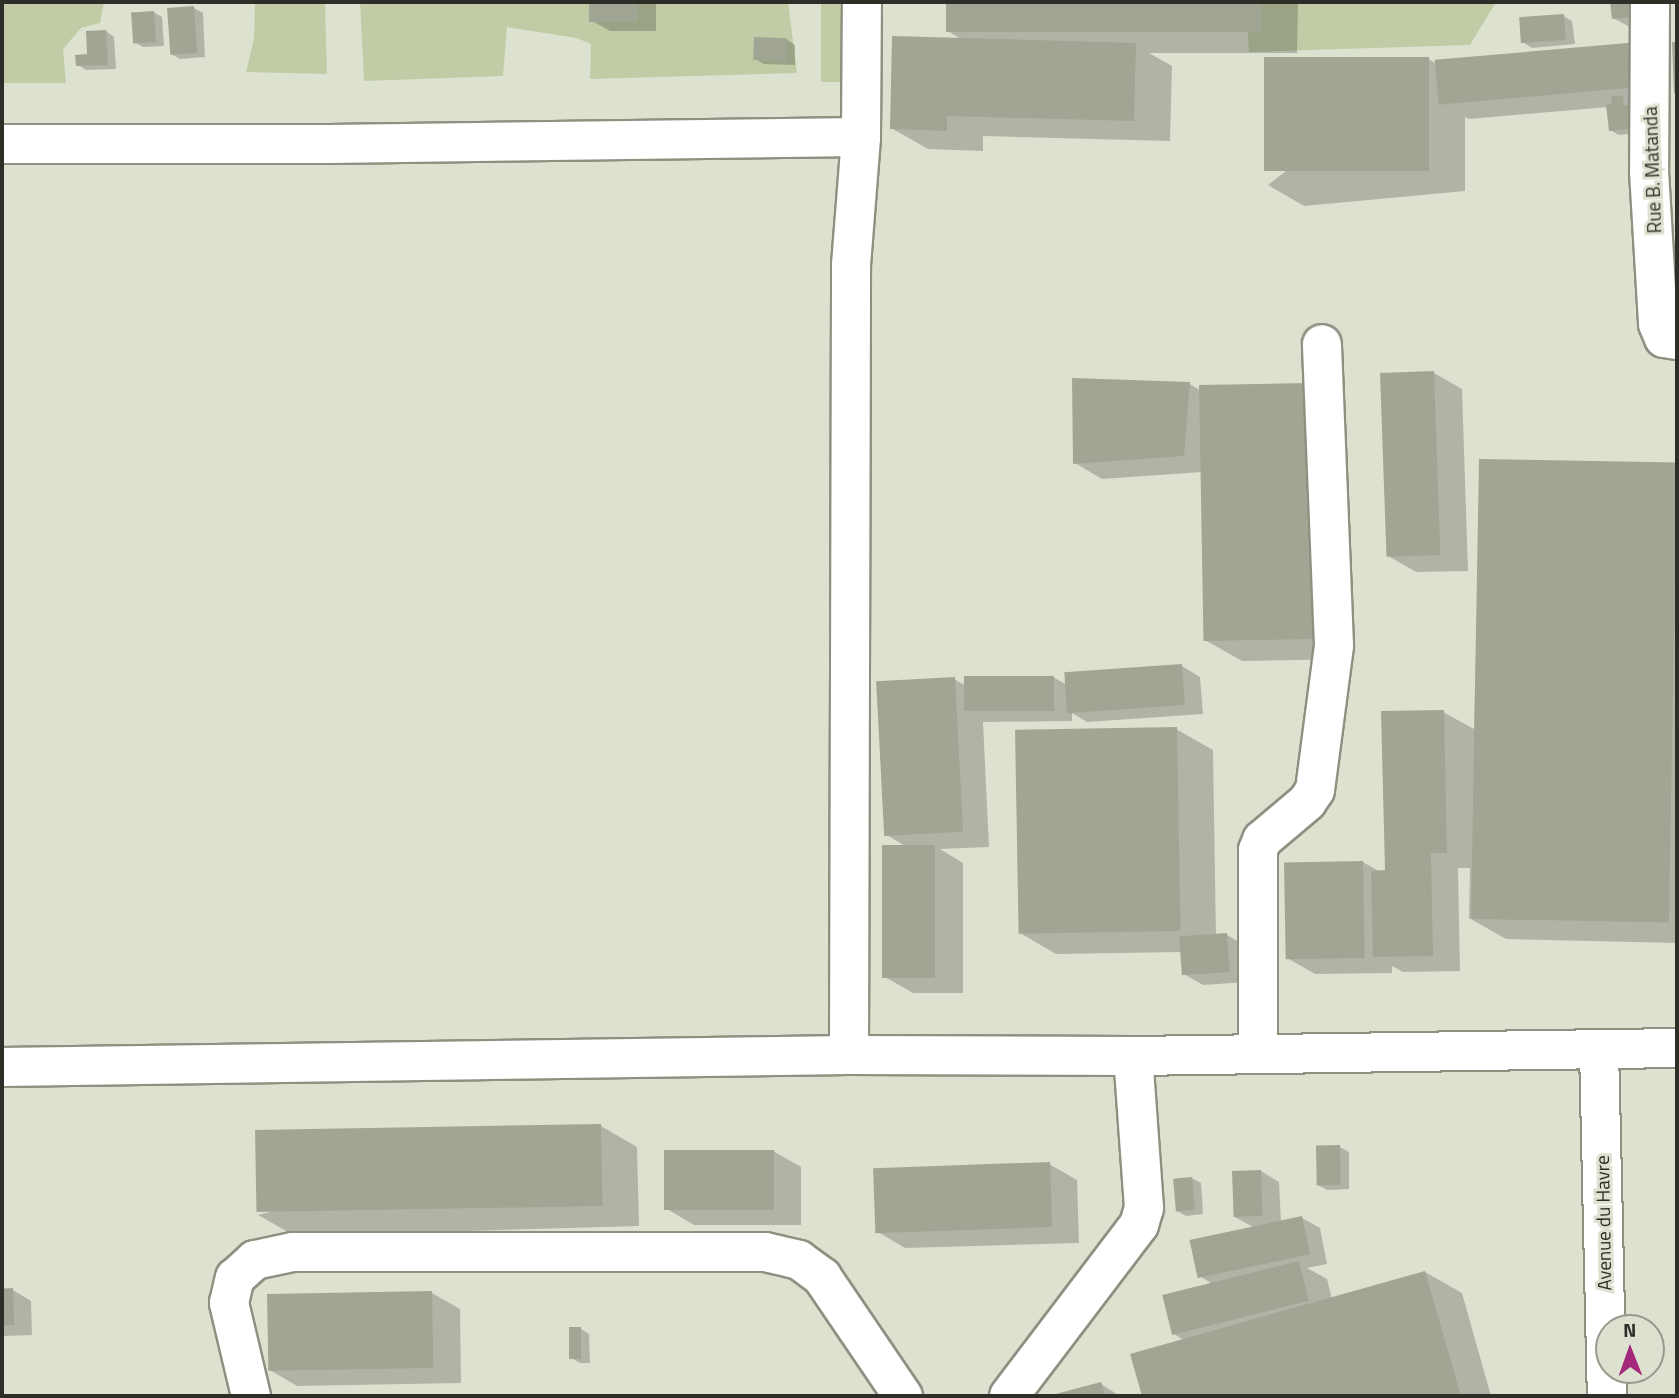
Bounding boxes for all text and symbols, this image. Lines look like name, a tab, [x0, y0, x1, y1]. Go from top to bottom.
street label: Rue B. Matanda	[1638, 106, 1666, 234]
street label: Avenue du Havre	[1590, 1155, 1616, 1291]
north arrow	[1595, 1314, 1665, 1384]
text: N	[1623, 1315, 1636, 1344]

